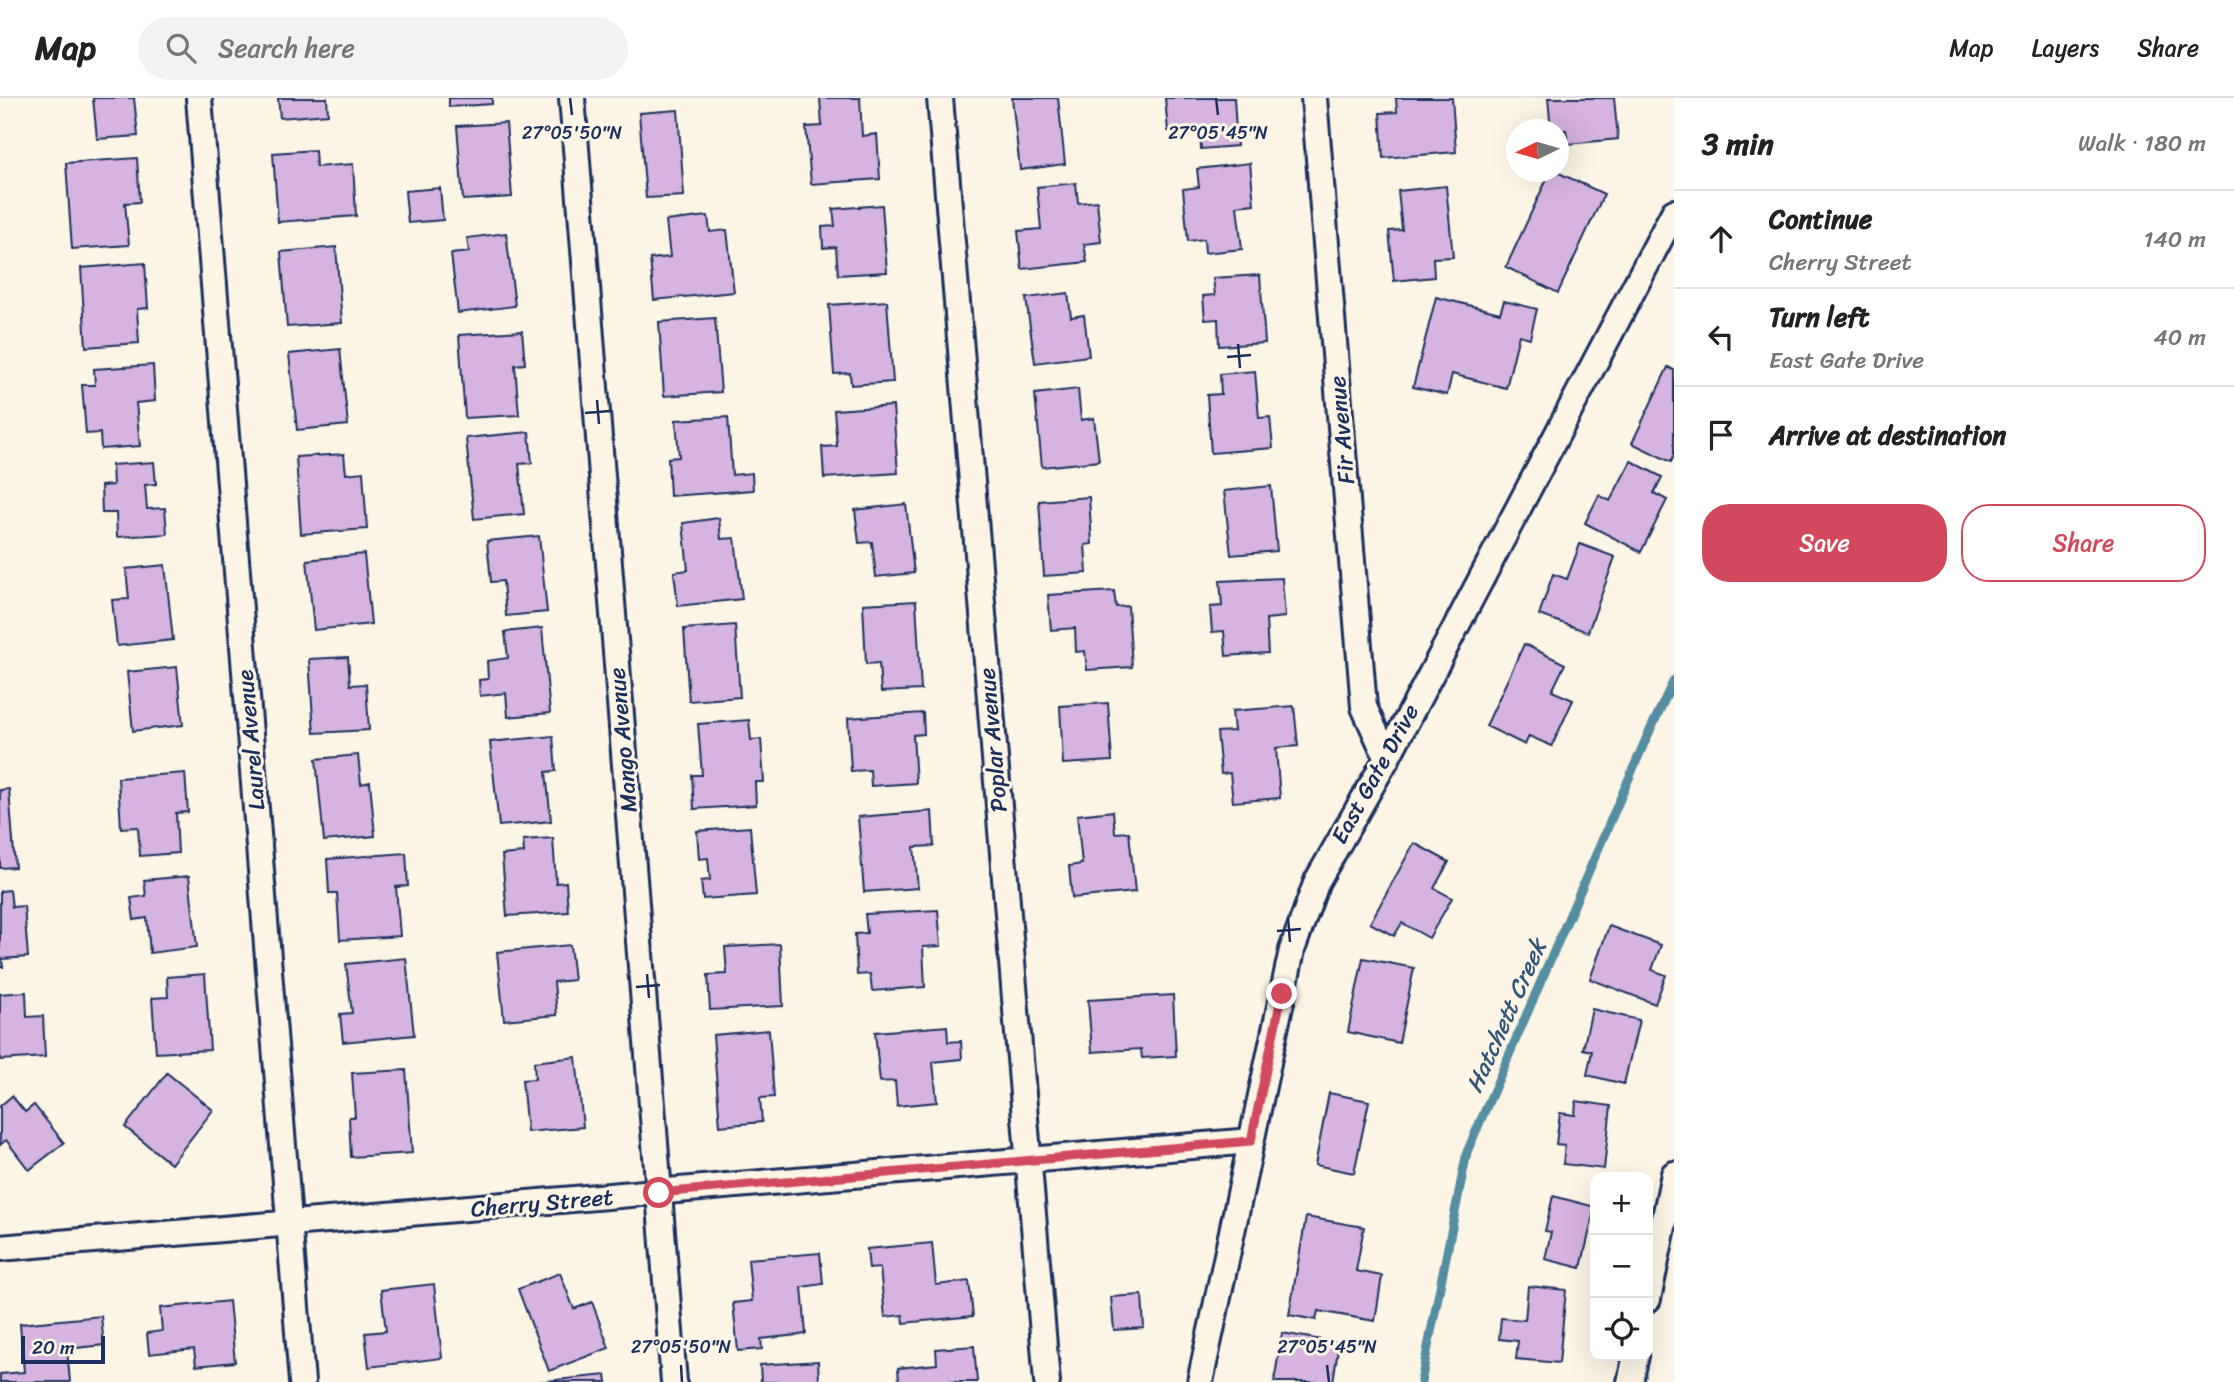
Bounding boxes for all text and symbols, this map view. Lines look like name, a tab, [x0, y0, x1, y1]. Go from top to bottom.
search box	[138, 17, 628, 80]
text: Map	[35, 19, 96, 77]
text: Search here	[218, 25, 355, 71]
text: Map	[1949, 27, 1994, 69]
text: Layers	[2032, 27, 2099, 69]
text: Share	[2137, 27, 2199, 69]
icon: search	[162, 29, 200, 67]
text: 27°05'50"N	[522, 117, 622, 149]
text: 27°05'45"N	[1168, 117, 1268, 149]
text: 3 min	[1702, 117, 1774, 171]
north arrow	[1506, 119, 1569, 182]
text: Walk · 180 m	[2078, 123, 2206, 164]
text: Continue	[1769, 196, 1872, 242]
text: 140 m	[2144, 219, 2206, 260]
icon: ahead	[1702, 220, 1740, 258]
text: Cherry Street	[1769, 242, 1912, 283]
text: Turn left	[1769, 294, 1869, 340]
text: 40 m	[2153, 317, 2206, 358]
icon: left	[1702, 318, 1740, 356]
text: East Gate Drive	[1769, 340, 1924, 381]
street label: Fir Avenue	[1317, 374, 1367, 486]
text: Arrive at destination	[1769, 412, 2006, 458]
icon: arrive	[1702, 416, 1740, 454]
button: Save	[1702, 504, 1947, 582]
button: Share	[1961, 504, 2206, 582]
street label: Mango Avenue	[596, 666, 650, 814]
street label: Poplar Avenue	[966, 666, 1020, 814]
street label: Laurel Avenue	[224, 668, 278, 812]
street label: East Gate Drive	[1319, 696, 1431, 852]
water label: Hatchett Creek	[1453, 930, 1560, 1099]
route end	[1266, 978, 1297, 1009]
map controls	[1590, 1172, 1653, 1361]
button: +	[1590, 1172, 1653, 1235]
street label: Cherry Street	[469, 1176, 615, 1230]
route start	[643, 1177, 674, 1208]
button: −	[1590, 1235, 1653, 1298]
button: locate	[1590, 1298, 1653, 1361]
text: 20 m	[32, 1331, 75, 1364]
text: 27°05'50"N	[631, 1331, 731, 1363]
text: 27°05'45"N	[1277, 1331, 1377, 1363]
scale bar	[21, 1333, 105, 1365]

